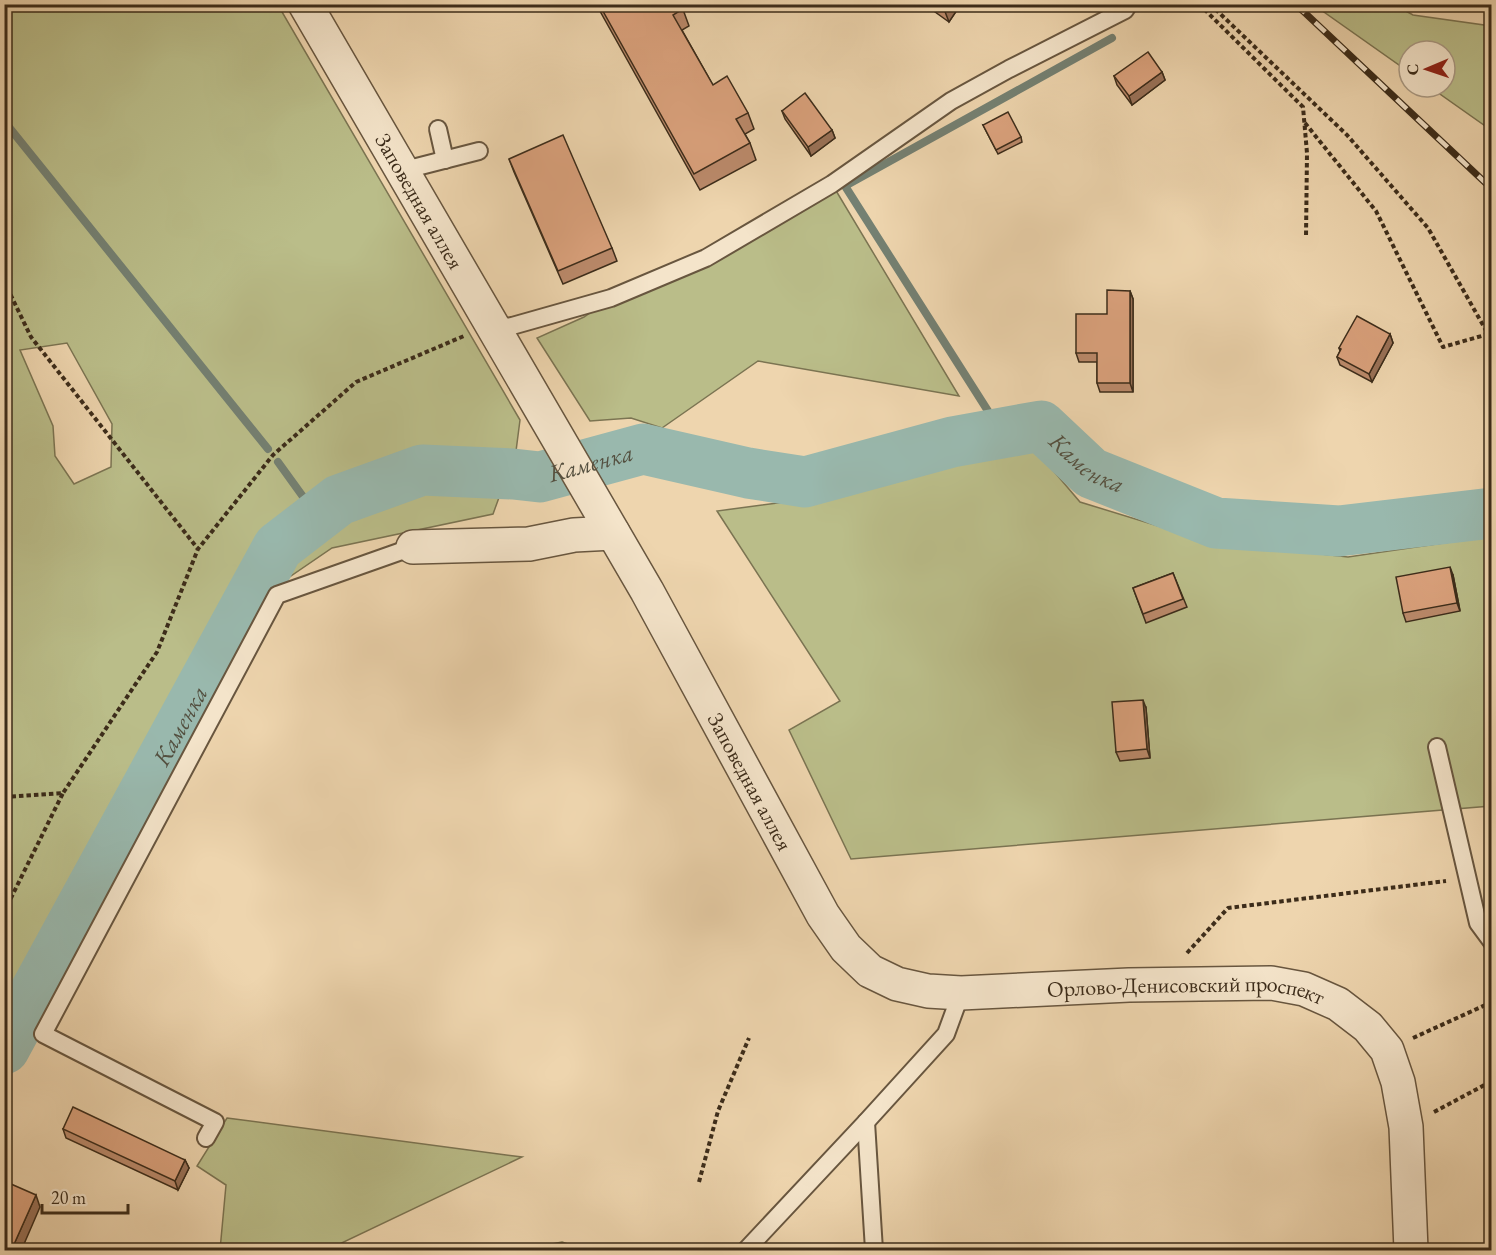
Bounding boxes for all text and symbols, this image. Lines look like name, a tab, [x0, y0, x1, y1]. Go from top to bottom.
north arrow	[1397, 39, 1457, 99]
text: С	[1402, 63, 1423, 76]
street label: Заповедная аллея	[368, 128, 470, 275]
water label: Каменка	[1042, 425, 1129, 500]
water label: Каменка	[544, 436, 636, 489]
water label: Каменка	[145, 680, 214, 772]
street label: Заповедная аллея	[701, 708, 799, 856]
street label: Орлово-Денисовский проспект	[1046, 969, 1329, 1011]
scale bar	[42, 1177, 128, 1215]
text: 20 m	[51, 1186, 86, 1209]

